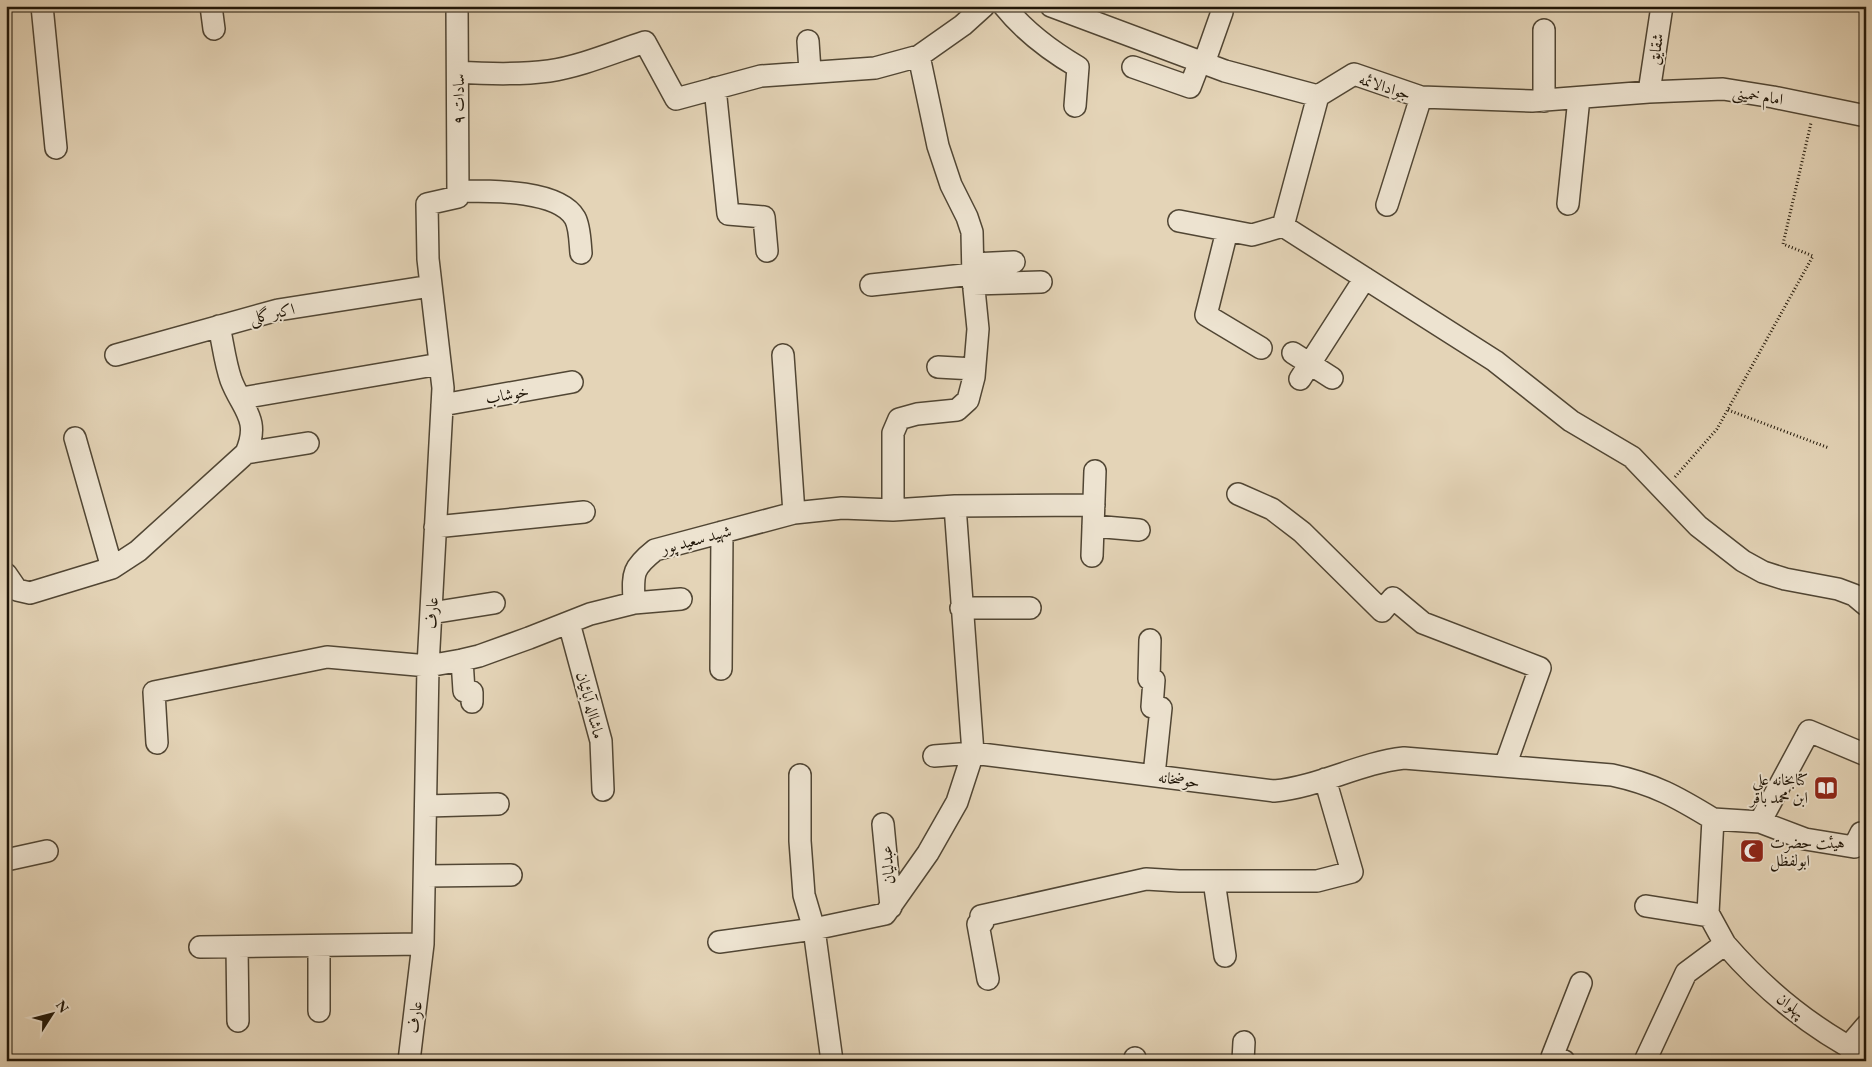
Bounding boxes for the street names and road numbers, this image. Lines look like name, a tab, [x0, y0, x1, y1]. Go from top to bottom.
street label: شقایق	[1643, 32, 1668, 66]
street label: جوادالائمه	[1356, 68, 1414, 105]
street label: سادات ۹	[448, 74, 469, 124]
street label: امام خمینی	[1730, 81, 1785, 114]
street label: اکبر گلی	[247, 298, 297, 330]
street label: خوشاب	[484, 380, 530, 409]
street label: شهید سعید پور	[657, 520, 734, 560]
street label: عارف	[420, 596, 443, 630]
street label: ماشااله آبائیان	[572, 669, 610, 741]
street label: حوضخانه	[1157, 766, 1201, 793]
street label: عبدلیان	[875, 845, 900, 885]
street label: پهلوان	[1772, 988, 1809, 1023]
street label: عارف	[402, 1000, 427, 1034]

